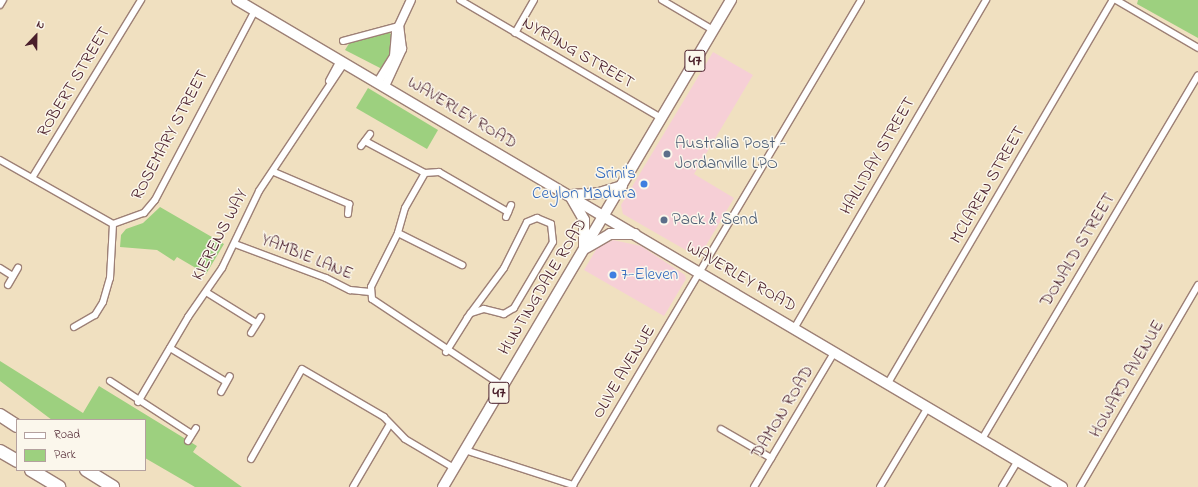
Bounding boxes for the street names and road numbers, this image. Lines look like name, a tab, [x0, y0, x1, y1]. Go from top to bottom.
street label: NYRANG STREET	[518, 13, 638, 93]
street label: ROBERT STREET	[33, 23, 115, 141]
road number: 47	[684, 47, 706, 75]
street label: ROSEMARY STREET	[127, 66, 213, 204]
street label: WAVERLEY ROAD	[404, 72, 520, 154]
street label: HALLIDAY STREET	[836, 94, 920, 218]
street label: MCLAREN STREET	[946, 123, 1030, 247]
street label: KIERENS WAY	[187, 186, 253, 284]
street label: DONALD STREET	[1036, 189, 1120, 311]
street label: HUNTINGDALE ROAD	[494, 215, 592, 359]
street label: YAMBIE LANE	[258, 229, 356, 285]
street label: WAVERLEY ROAD	[682, 237, 800, 317]
street label: HOWARD AVENUE	[1085, 317, 1169, 441]
street label: OLIVE AVENUE	[588, 322, 660, 422]
street label: DAMON ROAD	[748, 362, 818, 462]
road number: 47	[488, 379, 510, 407]

